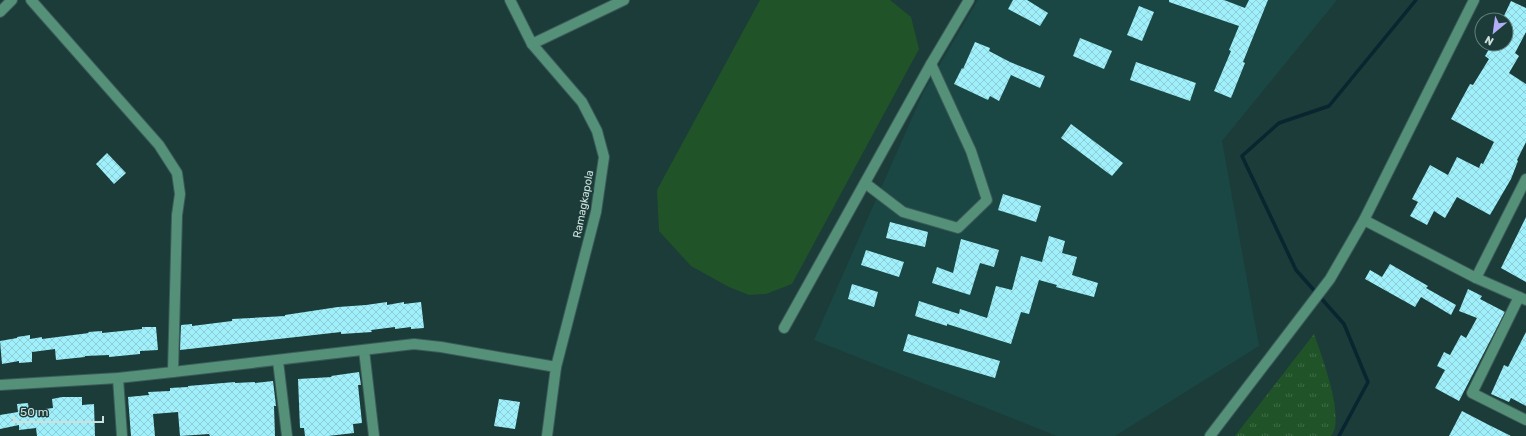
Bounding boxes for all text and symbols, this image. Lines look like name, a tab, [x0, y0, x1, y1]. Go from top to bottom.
north arrow	[1474, 12, 1514, 52]
text: N	[1483, 33, 1496, 48]
street label: Ramagkapola	[571, 169, 596, 239]
scale bar	[14, 398, 103, 424]
text: 50 m	[20, 405, 48, 419]

